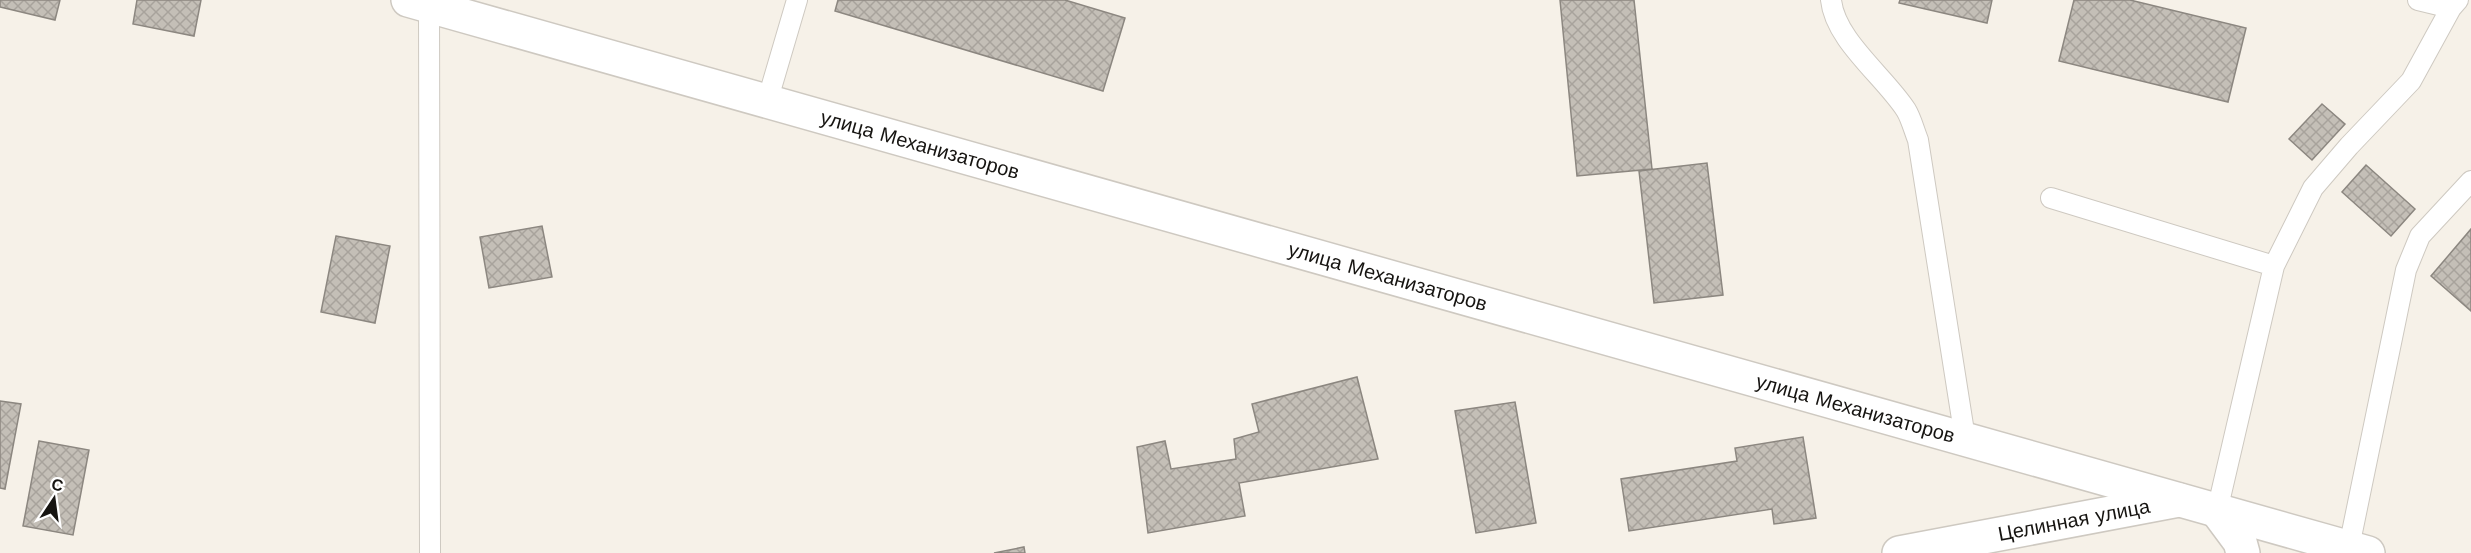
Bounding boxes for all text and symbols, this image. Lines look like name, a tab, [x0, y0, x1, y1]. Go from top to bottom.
street label: улица Механизаторов	[818, 105, 1022, 184]
street label: улица Механизаторов	[1286, 237, 1490, 316]
street label: улица Механизаторов	[1753, 369, 1958, 448]
north arrow	[24, 469, 84, 529]
text: С	[49, 474, 65, 496]
street label: Целинная улица	[1996, 494, 2153, 546]

